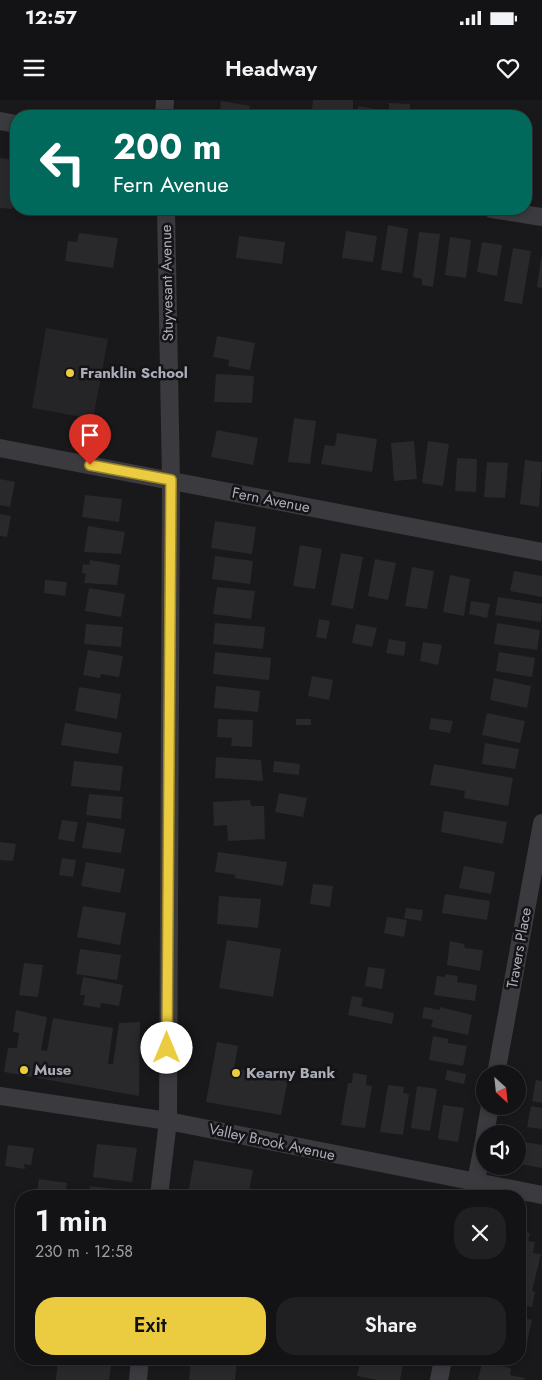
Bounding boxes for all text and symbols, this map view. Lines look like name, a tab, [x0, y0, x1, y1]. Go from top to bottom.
text: 12:57	[25, 4, 77, 31]
text: Headway	[225, 52, 317, 84]
icon: menu	[20, 54, 48, 82]
icon: heart	[494, 54, 522, 82]
text: 200 m	[113, 122, 222, 172]
icon: left	[30, 130, 95, 195]
text: Fern Avenue	[113, 168, 229, 200]
street label: Stuyvesant Avenue	[155, 224, 179, 342]
place label: Franklin School	[80, 362, 188, 384]
marker: Franklin School	[64, 367, 76, 379]
pin	[69, 414, 111, 465]
icon: arrive	[76, 421, 104, 449]
street label: Fern Avenue	[230, 482, 312, 518]
street label: Travers Place	[501, 906, 537, 990]
position arrow	[140, 1021, 192, 1073]
place label: Muse	[34, 1059, 72, 1081]
place label: Kearny Bank	[246, 1062, 335, 1084]
marker: Muse	[18, 1064, 30, 1076]
north arrow	[476, 1065, 526, 1115]
map controls	[476, 1065, 526, 1175]
marker: Kearny Bank	[230, 1067, 242, 1079]
street label: Valley Brook Avenue	[207, 1118, 337, 1166]
button: sound	[476, 1125, 526, 1175]
text: 1 min	[35, 1199, 108, 1242]
button: close	[454, 1207, 506, 1259]
text: 230 m · 12:58	[35, 1240, 133, 1263]
button: Exit	[35, 1297, 266, 1355]
button: Share	[276, 1297, 506, 1355]

